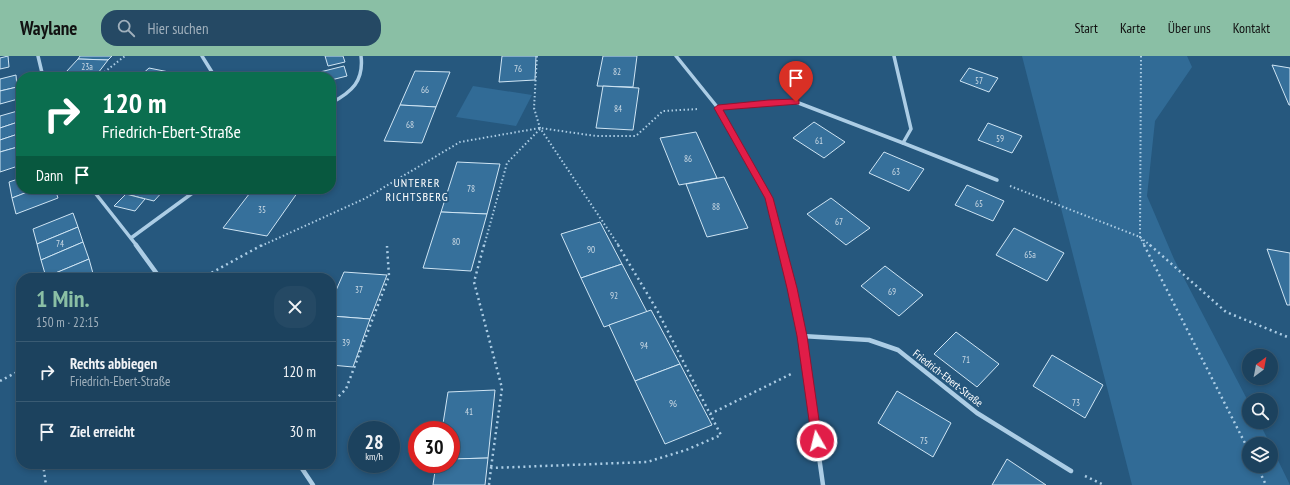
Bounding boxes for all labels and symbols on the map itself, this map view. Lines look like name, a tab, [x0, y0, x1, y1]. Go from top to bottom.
house number: 23a	[81, 61, 93, 72]
pin	[779, 61, 813, 102]
house number: 76	[514, 63, 522, 74]
house number: 82	[613, 66, 621, 77]
house number: 57	[975, 75, 983, 86]
house number: 66	[421, 84, 429, 95]
house number: 84	[614, 103, 622, 114]
house number: 68	[406, 119, 414, 130]
house number: 59	[996, 133, 1004, 144]
house number: 61	[815, 135, 823, 146]
house number: 86	[684, 153, 692, 164]
house number: 63	[892, 166, 900, 177]
district label: UNTERER RICHTSBERG	[385, 175, 449, 204]
house number: 78	[467, 183, 475, 194]
house number: 65	[975, 198, 983, 209]
house number: 88	[712, 201, 720, 212]
house number: 35	[258, 204, 266, 215]
house number: 67	[835, 216, 843, 227]
house number: 80	[452, 236, 460, 247]
house number: 74	[56, 238, 64, 249]
house number: 90	[587, 244, 595, 255]
house number: 65a	[1024, 249, 1036, 260]
house number: 37	[355, 284, 363, 295]
house number: 69	[888, 286, 896, 297]
house number: 92	[610, 290, 618, 301]
house number: 39	[342, 337, 350, 348]
house number: 94	[640, 340, 648, 351]
street label: Friedrich-Ebert-Straße	[910, 346, 986, 410]
north arrow	[1242, 349, 1278, 385]
house number: 71	[962, 354, 970, 365]
house number: 73	[1072, 397, 1080, 408]
house number: 96	[669, 398, 677, 409]
house number: 41	[465, 406, 473, 417]
position arrow	[796, 420, 838, 462]
speed limit sign: 30	[408, 421, 460, 473]
house number: 75	[920, 435, 928, 446]

